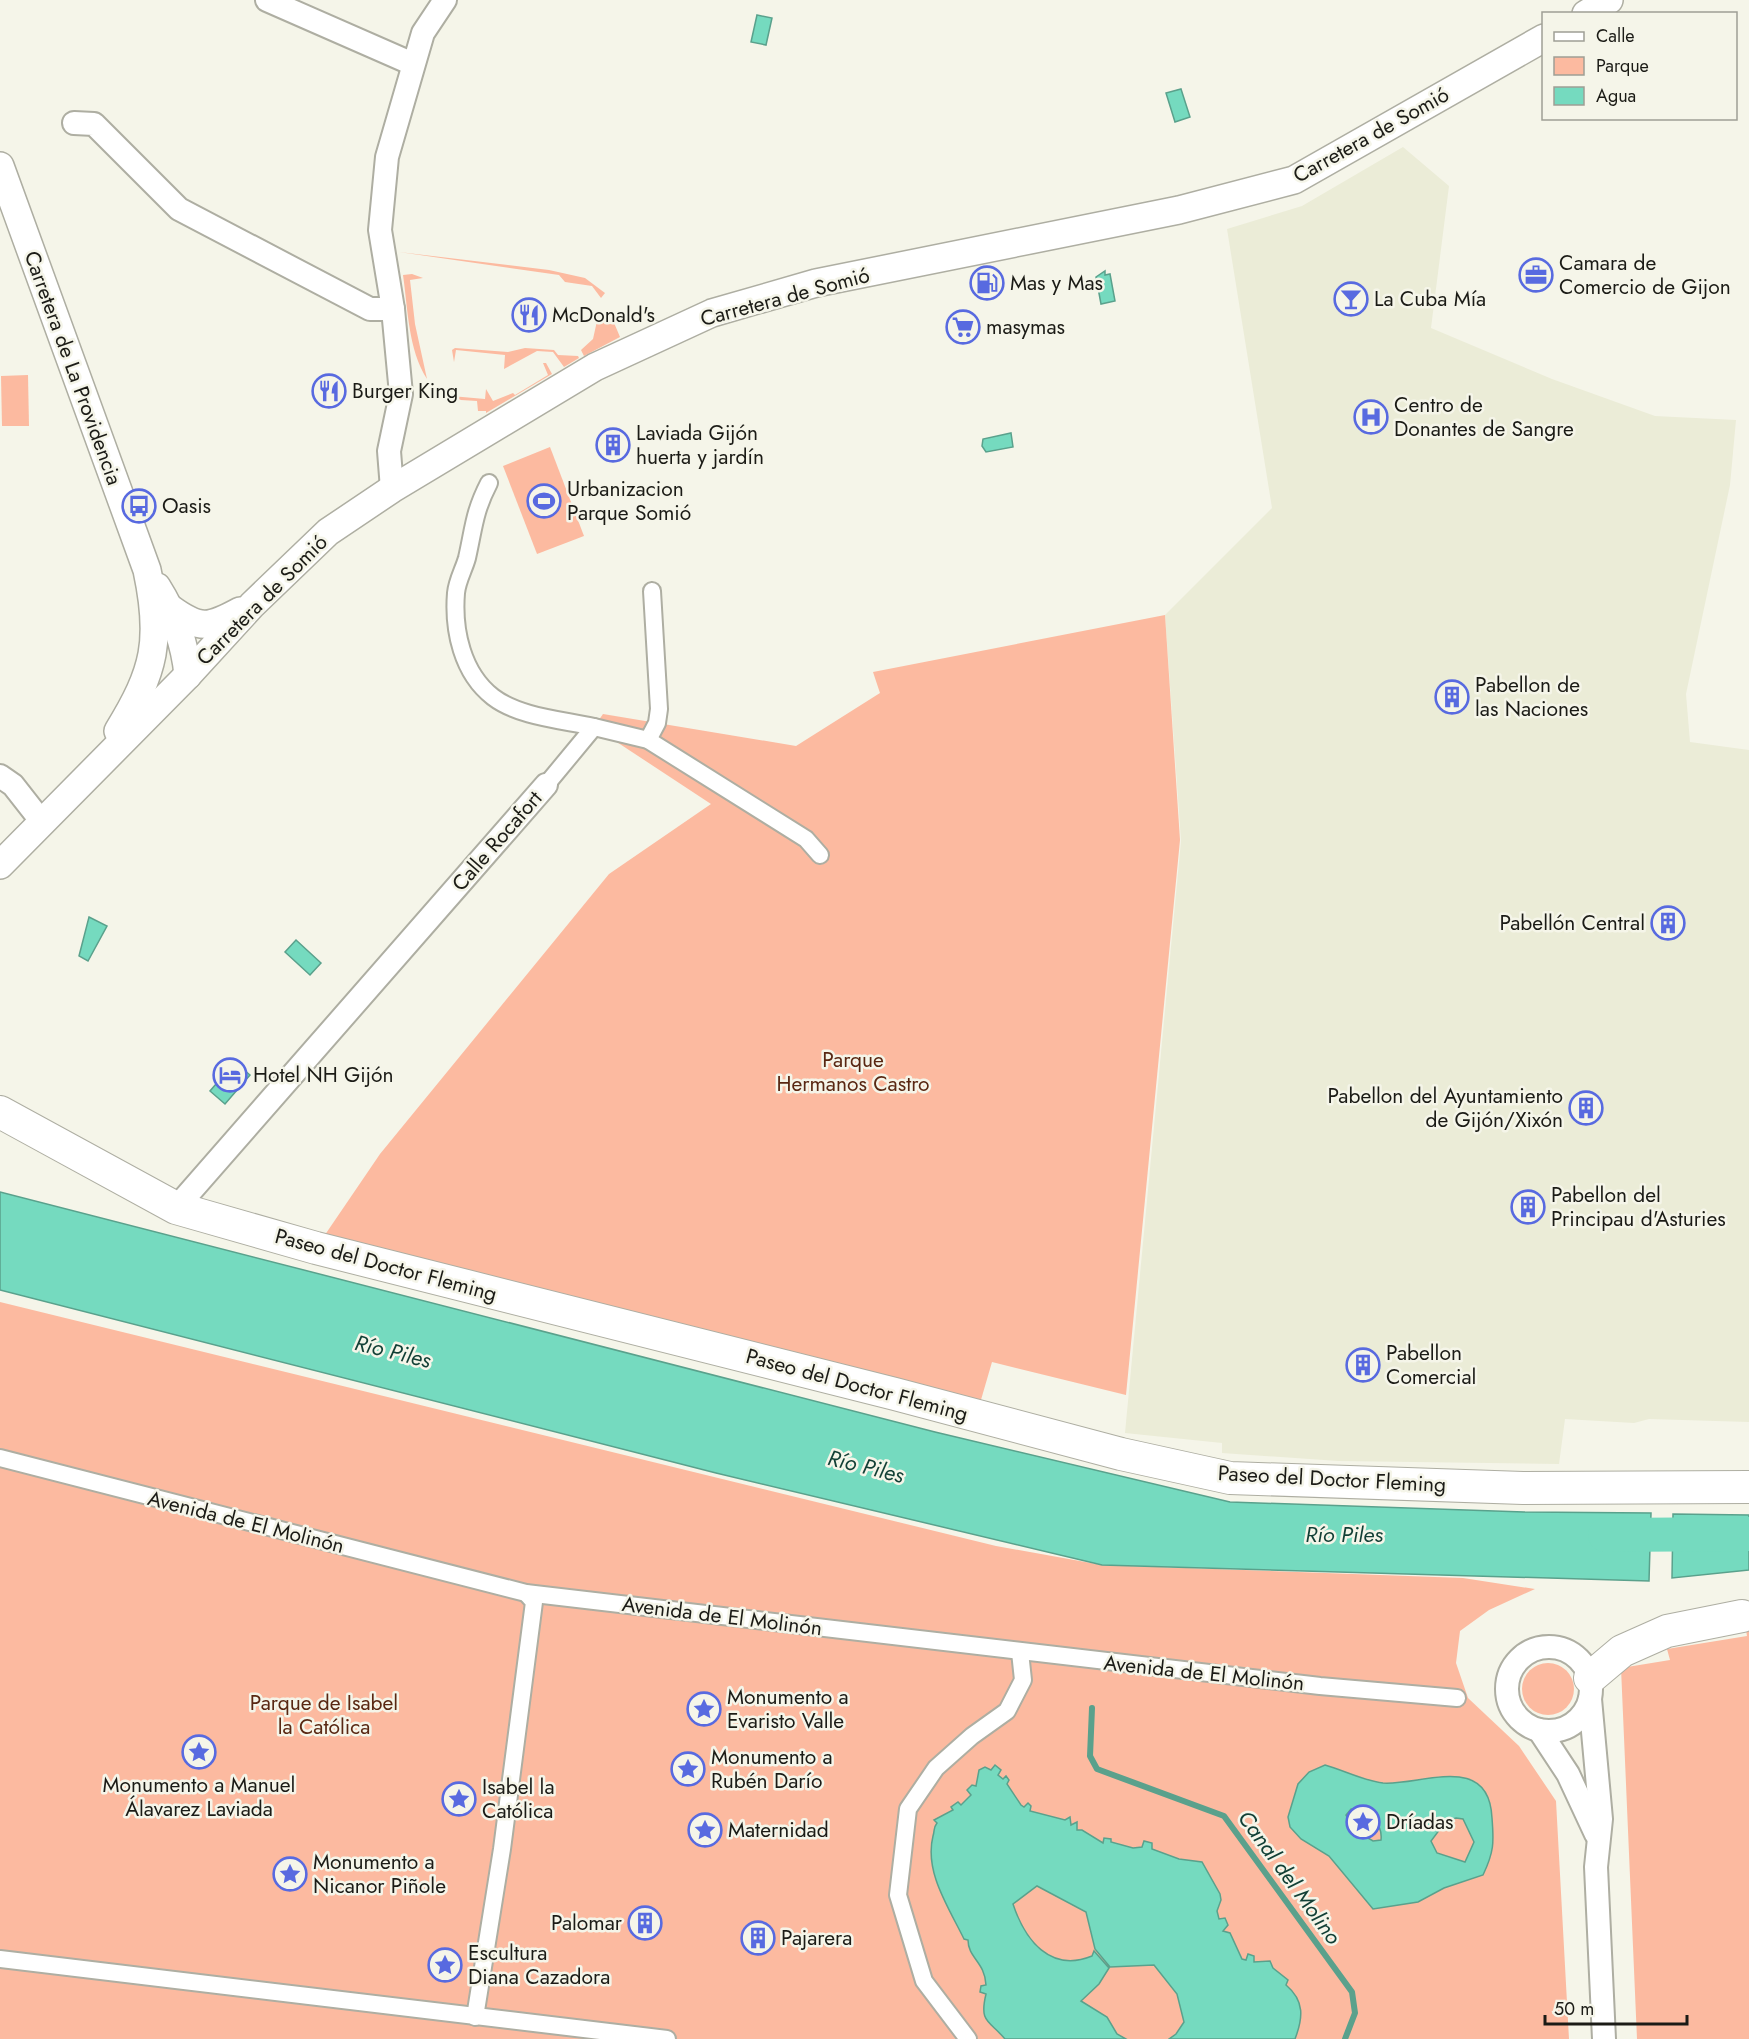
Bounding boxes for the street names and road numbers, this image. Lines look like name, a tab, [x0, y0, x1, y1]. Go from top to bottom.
street label: Carretera de Somió	[1288, 80, 1454, 190]
street label: Carretera de La Providencia	[17, 247, 129, 489]
street label: Carretera de Somió	[697, 260, 873, 334]
street label: Carretera de Somió	[190, 528, 334, 672]
street label: Calle Rocafort	[445, 784, 549, 898]
street label: Paseo del Doctor Fleming	[272, 1221, 500, 1309]
street label: Paseo del Doctor Fleming	[743, 1341, 971, 1429]
street label: Paseo del Doctor Fleming	[1217, 1458, 1447, 1500]
street label: Avenida de El Molinón	[145, 1483, 347, 1561]
street label: Avenida de El Molinón	[620, 1589, 824, 1643]
street label: Avenida de El Molinón	[1102, 1648, 1306, 1698]

